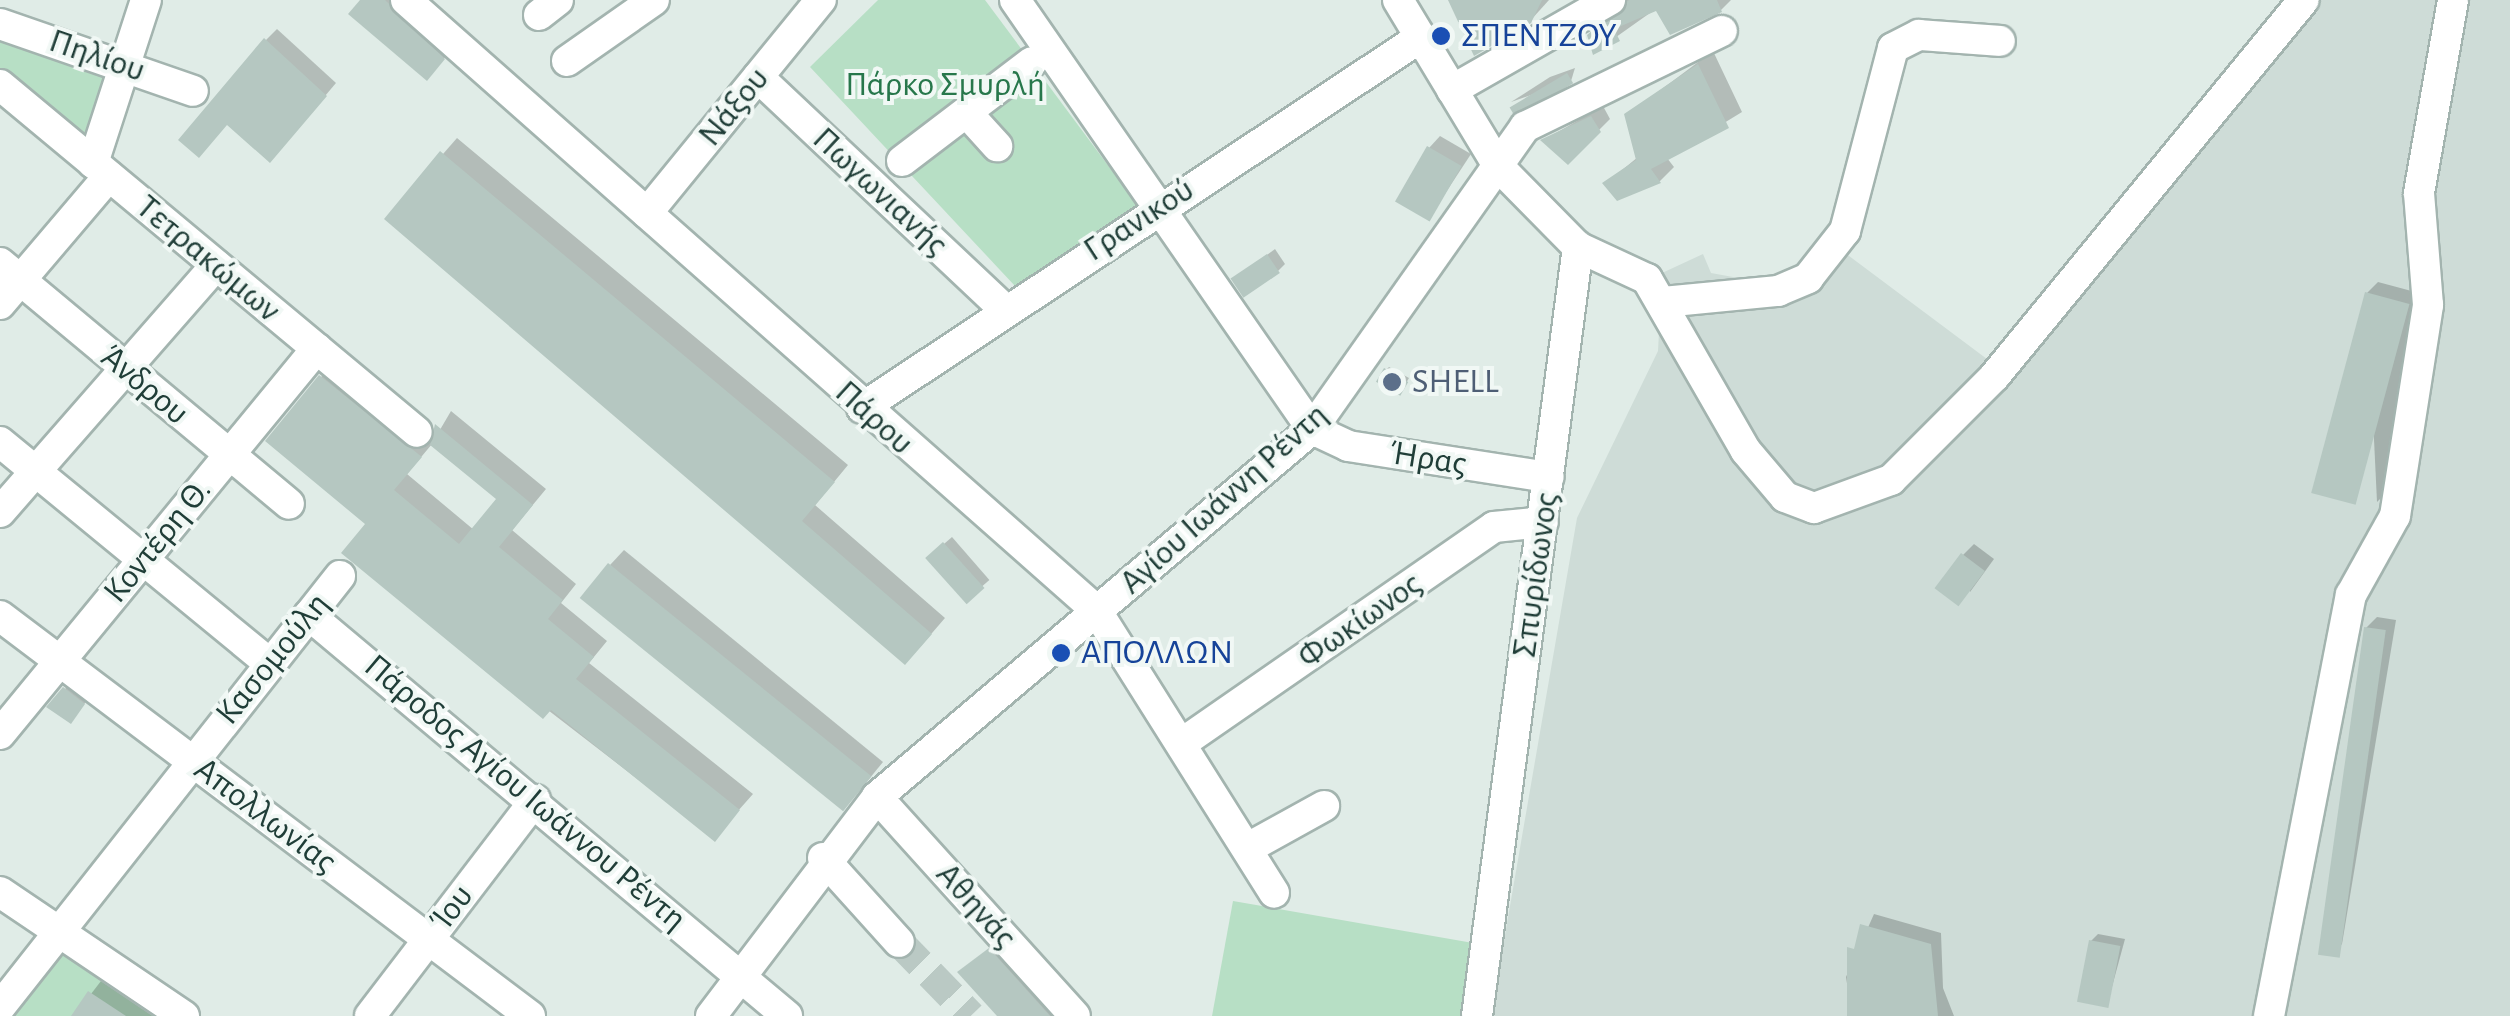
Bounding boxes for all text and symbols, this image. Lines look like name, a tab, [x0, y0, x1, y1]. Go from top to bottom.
place label: ΣΠΕΝΤΖΟΥ	[1461, 15, 1617, 57]
street label: Πηλίου	[44, 20, 150, 92]
marker: ΣΠΕΝΤΖΟΥ	[1430, 25, 1452, 47]
street label: Νάξου	[689, 59, 779, 155]
park label: Πάρκο Σµυρλή	[845, 64, 1045, 106]
street label: Πωγωνιανής	[803, 119, 957, 265]
street label: Γρανικού	[1076, 169, 1202, 271]
street label: Τετρακώμων	[127, 186, 289, 332]
street label: Άνδρου	[91, 336, 197, 434]
place label: SHELL	[1412, 361, 1498, 403]
marker: SHELL	[1381, 371, 1403, 393]
street label: Πάρου	[826, 372, 922, 464]
street label: Αγίου Ιωάννη Ρέντη	[1111, 394, 1337, 604]
street label: Ήρας	[1387, 432, 1469, 486]
street label: Κοντέρη Θ.	[95, 470, 221, 612]
street label: Σπυρίδωνος	[1504, 490, 1568, 660]
street label: Φωκίωνος	[1290, 563, 1430, 679]
street label: Κασομούλη	[207, 584, 339, 734]
place label: ΑΠΟΛΛΩΝ	[1081, 632, 1233, 674]
marker: ΑΠΟΛΛΩΝ	[1050, 642, 1072, 664]
street label: Πάροδος Αγίου Ιωάννου Ρέντη	[355, 646, 695, 940]
street label: Απολλωνίας	[186, 749, 344, 883]
street label: Αθηνάς	[927, 854, 1025, 958]
street label: Ίου	[421, 877, 483, 939]

